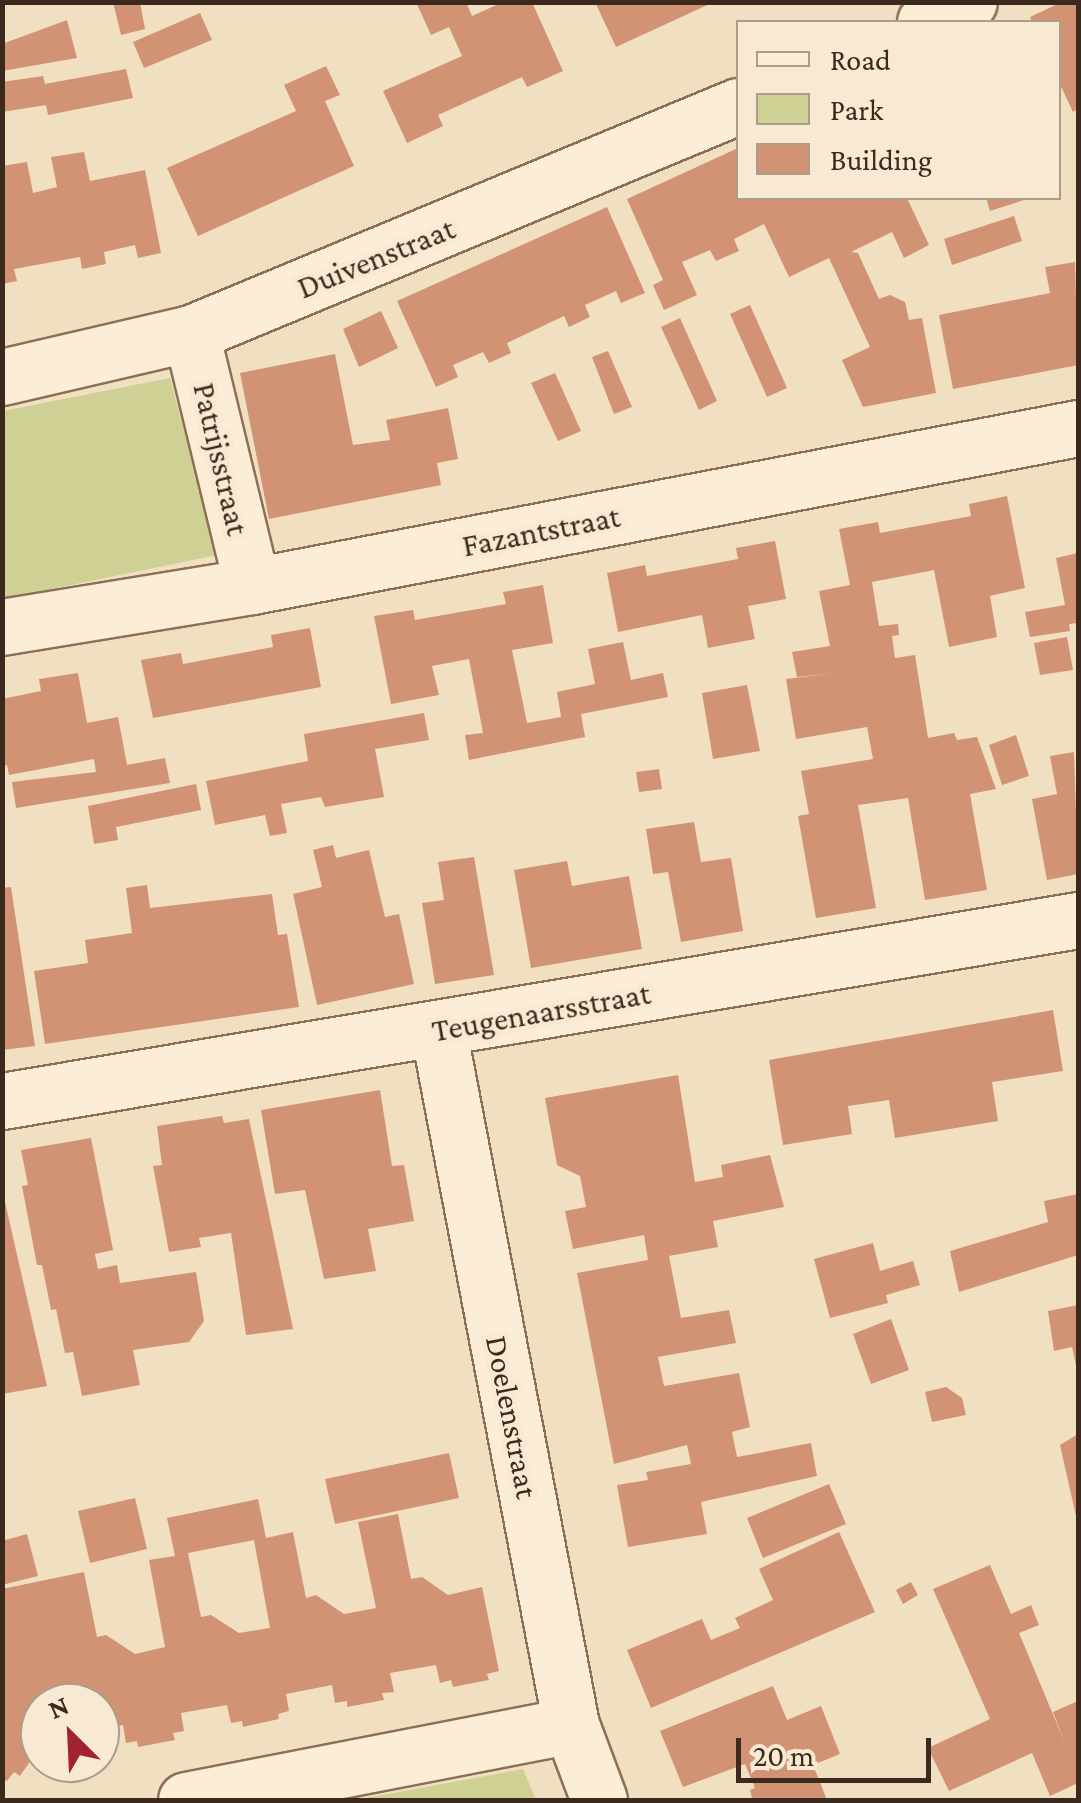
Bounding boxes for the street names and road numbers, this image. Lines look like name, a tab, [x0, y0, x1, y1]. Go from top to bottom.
street label: Duivenstraat	[292, 209, 460, 307]
street label: Patrijsstraat	[185, 379, 257, 539]
street label: Fazantstraat	[459, 497, 623, 565]
street label: Teugenaarsstraat	[429, 974, 653, 1050]
street label: Doelenstraat	[477, 1332, 547, 1502]

